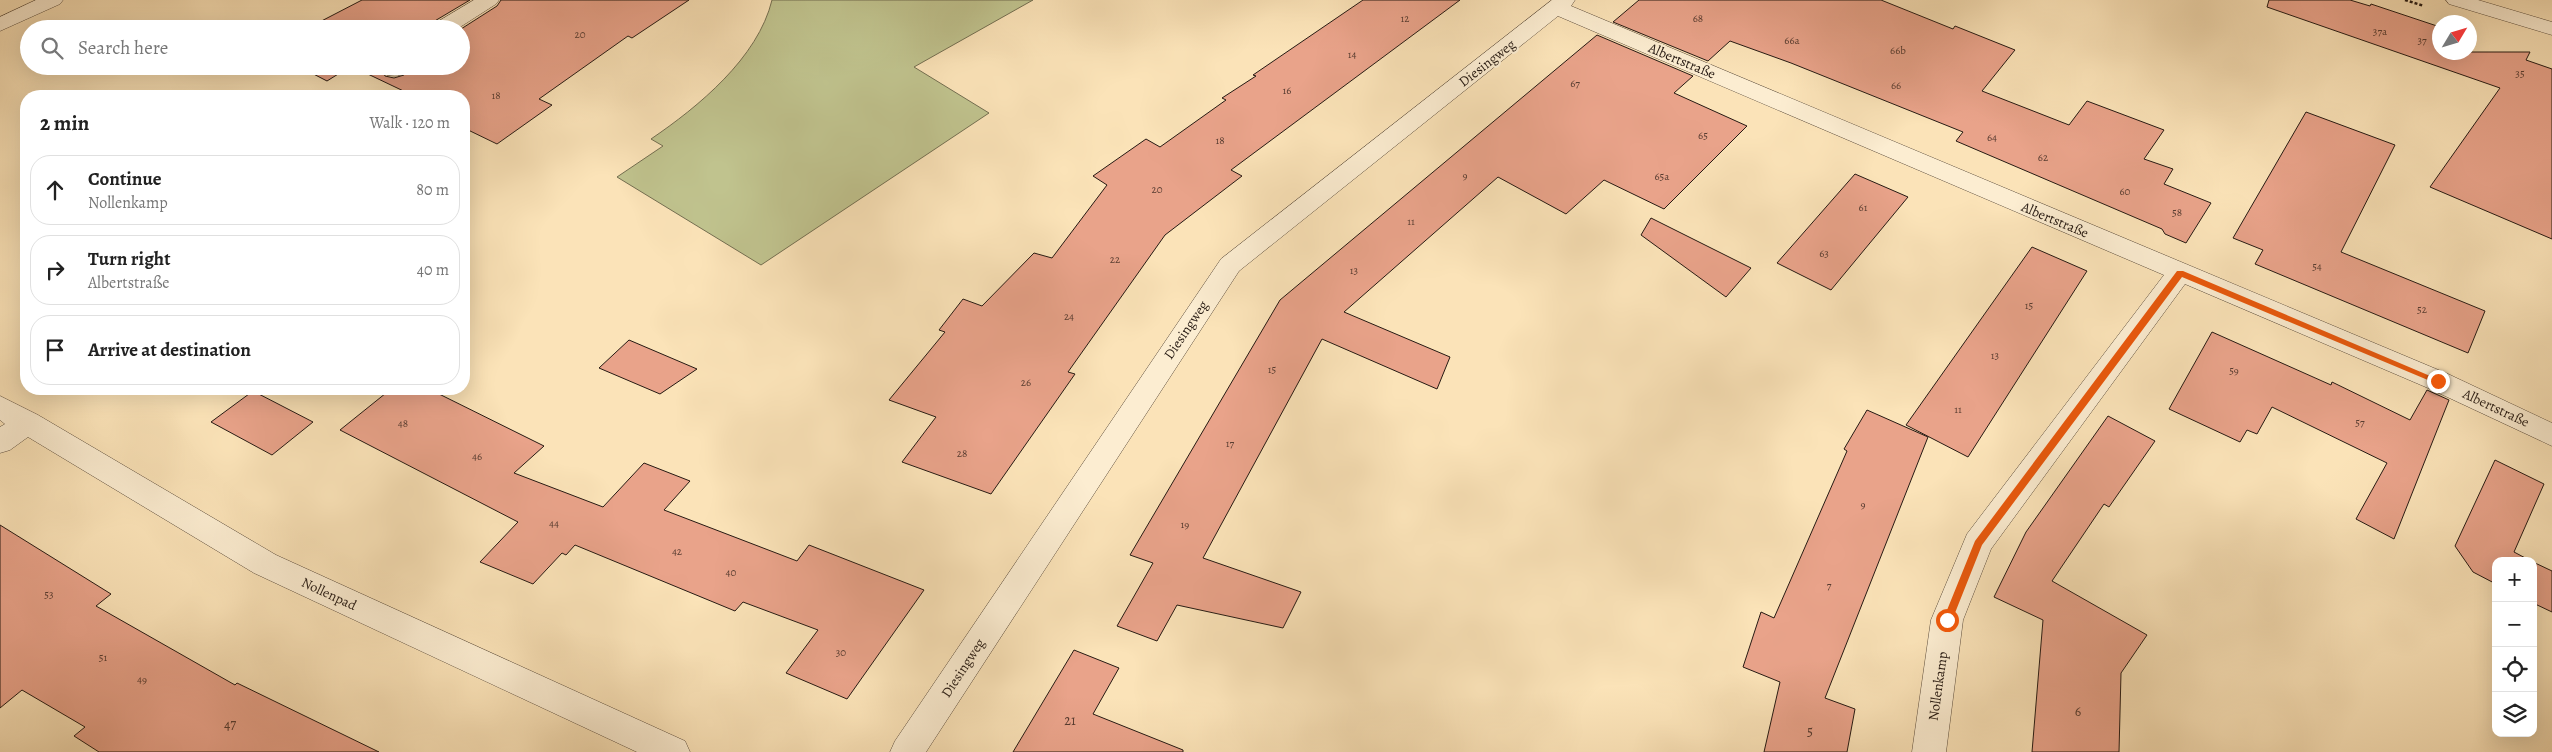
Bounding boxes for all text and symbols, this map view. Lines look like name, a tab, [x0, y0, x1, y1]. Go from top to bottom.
house number: 12	[1401, 11, 1410, 26]
house number: 68	[1693, 11, 1703, 26]
north arrow	[2432, 15, 2477, 60]
search box	[20, 20, 470, 75]
house number: 37a	[2373, 24, 2388, 39]
house number: 20	[574, 27, 586, 42]
house number: 66a	[1784, 33, 1801, 48]
house number: 37	[2417, 33, 2427, 48]
icon: search	[38, 34, 66, 62]
text: Search here	[78, 35, 168, 61]
street label: Diesingweg	[1455, 35, 1519, 91]
street label: Albertstraße	[1645, 38, 1718, 84]
house number: 66b	[1890, 43, 1906, 58]
house number: 14	[1348, 47, 1356, 62]
house number: 35	[2515, 66, 2525, 81]
house number: 67	[1570, 76, 1580, 91]
house number: 66	[1891, 78, 1901, 93]
house number: 16	[1283, 83, 1291, 98]
house number: 18	[491, 88, 501, 103]
text: 2 min	[40, 109, 89, 137]
text: Walk · 120 m	[369, 112, 450, 134]
house number: 65	[1698, 128, 1708, 143]
house number: 64	[1987, 130, 1997, 145]
house number: 18	[1215, 133, 1225, 148]
house number: 62	[2038, 150, 2048, 165]
text: Continue	[88, 166, 162, 192]
house number: 9	[1462, 168, 1468, 183]
house number: 65a	[1655, 169, 1670, 184]
icon: ahead	[41, 176, 69, 204]
text: 80 m	[416, 179, 449, 201]
house number: 20	[1151, 182, 1163, 197]
house number: 60	[2120, 184, 2131, 199]
text: Nollenkamp	[88, 192, 168, 214]
street label: Albertstraße	[2018, 197, 2091, 243]
house number: 61	[1859, 200, 1868, 215]
house number: 58	[2172, 205, 2182, 220]
house number: 11	[1407, 214, 1415, 229]
text: Turn right	[88, 246, 170, 272]
house number: 63	[1819, 246, 1829, 261]
house number: 22	[1110, 252, 1120, 267]
icon: right	[41, 256, 69, 284]
text: 40 m	[417, 259, 449, 281]
house number: 54	[2312, 259, 2322, 274]
house number: 13	[1350, 263, 1358, 278]
text: Albertstraße	[88, 272, 169, 294]
street label: Diesingweg	[1159, 297, 1213, 363]
house number: 15	[2025, 298, 2034, 313]
house number: 52	[2417, 302, 2427, 317]
house number: 24	[1064, 309, 1074, 324]
icon: arrive	[41, 336, 69, 364]
text: Arrive at destination	[88, 337, 251, 363]
house number: 13	[1991, 348, 1999, 363]
house number: 15	[1268, 362, 1277, 377]
house number: 59	[2229, 363, 2239, 378]
route end	[2427, 370, 2450, 393]
house number: 26	[1021, 375, 1031, 390]
street label: Albertstraße	[2459, 384, 2532, 432]
house number: 11	[1954, 402, 1962, 417]
house number: 57	[2355, 415, 2365, 430]
house number: 48	[398, 416, 408, 431]
house number: 17	[1226, 436, 1235, 451]
house number: 28	[957, 446, 967, 461]
house number: 46	[472, 449, 482, 464]
house number: 9	[1860, 497, 1866, 512]
house number: 44	[549, 516, 559, 531]
house number: 19	[1181, 517, 1189, 532]
house number: 42	[672, 544, 682, 559]
map controls	[2492, 557, 2537, 737]
button: +	[2492, 557, 2537, 602]
house number: 40	[726, 565, 737, 580]
street label: Nollenpad	[298, 573, 360, 615]
house number: 7	[1827, 578, 1832, 593]
house number: 53	[44, 587, 54, 602]
button: −	[2492, 602, 2537, 647]
route start	[1936, 609, 1959, 632]
street label: Diesingweg	[937, 635, 989, 701]
house number: 30	[836, 645, 846, 660]
button: locate	[2492, 647, 2537, 692]
house number: 51	[99, 650, 107, 665]
street label: Nollenkamp	[1924, 650, 1952, 722]
house number: 49	[137, 672, 147, 687]
button: layers	[2492, 692, 2537, 737]
house number: 6	[2075, 702, 2081, 721]
house number: 21	[1064, 711, 1076, 730]
house number: 47	[224, 715, 236, 734]
house number: 5	[1807, 722, 1813, 741]

